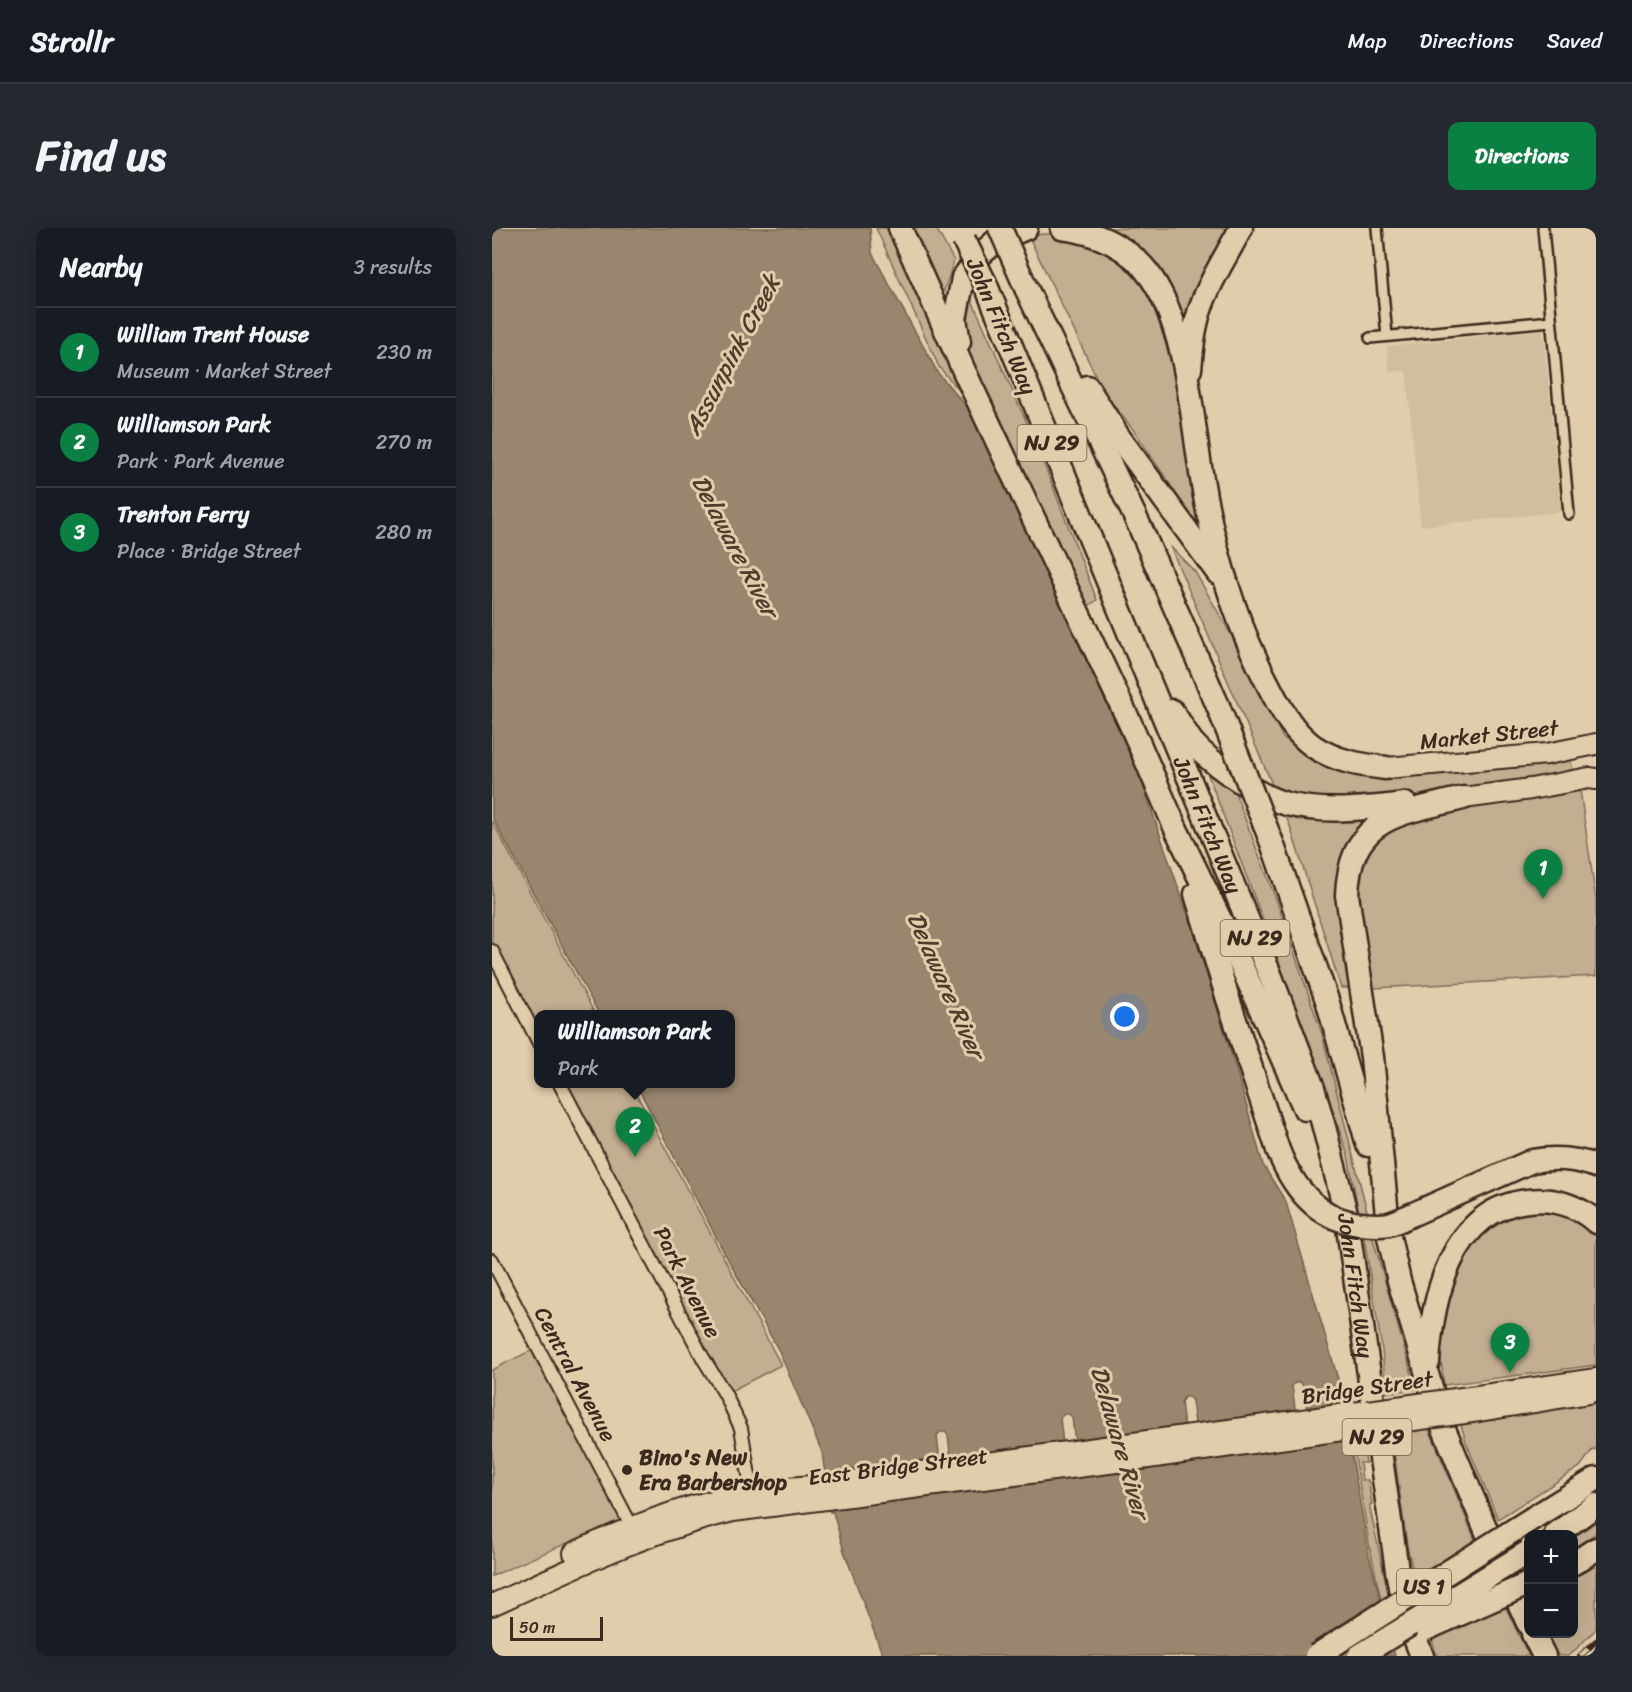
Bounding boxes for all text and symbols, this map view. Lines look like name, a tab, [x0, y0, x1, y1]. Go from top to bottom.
text: Strollr	[30, 17, 113, 66]
text: Map	[1348, 22, 1386, 60]
text: Directions	[1419, 22, 1514, 60]
text: Saved	[1547, 22, 1602, 60]
text: Find us	[36, 119, 166, 193]
button: Directions	[1448, 122, 1596, 190]
text: Nearby	[60, 244, 142, 290]
text: 3 results	[354, 250, 432, 285]
street label: John Fitch Way	[955, 251, 1048, 402]
water label: Assunpink Creek	[672, 264, 793, 444]
text: William Trent House	[117, 315, 309, 354]
text: 1	[75, 335, 84, 370]
text: 230 m	[376, 335, 432, 370]
text: Museum · Market Street	[117, 354, 332, 389]
text: Williamson Park	[117, 405, 271, 444]
text: 2	[74, 425, 85, 460]
text: 270 m	[376, 425, 432, 460]
road number: NJ 29	[1018, 425, 1086, 461]
text: Park · Park Avenue	[117, 444, 284, 479]
water label: Delaware River	[680, 467, 792, 629]
text: Trenton Ferry	[117, 495, 249, 534]
text: 3	[74, 515, 85, 550]
text: 280 m	[375, 515, 432, 550]
text: Place · Bridge Street	[117, 534, 301, 569]
street label: Market Street	[1418, 708, 1561, 761]
street label: John Fitch Way	[1162, 749, 1254, 900]
pin: 1	[1524, 850, 1562, 899]
water label: Delaware River	[895, 905, 999, 1069]
road number: NJ 29	[1220, 920, 1290, 956]
your location	[1110, 1002, 1139, 1031]
popup	[534, 1010, 735, 1088]
text: Williamson Park	[558, 1012, 711, 1051]
text: Park	[558, 1051, 599, 1086]
pin: 2	[616, 1108, 654, 1157]
street label: John Fitch Way	[1326, 1210, 1386, 1361]
street label: Park Avenue	[643, 1219, 733, 1345]
street label: Central Avenue	[523, 1299, 628, 1449]
pin: 3	[1490, 1324, 1530, 1373]
street label: Bridge Street	[1299, 1359, 1436, 1416]
water label: Delaware River	[1078, 1361, 1163, 1527]
road number: NJ 29	[1342, 1419, 1412, 1455]
street label: East Bridge Street	[806, 1436, 990, 1497]
place label: Bino's New Era Barbershop	[639, 1438, 787, 1502]
marker: Bino's New Era Barbershop	[620, 1463, 634, 1477]
map controls	[1524, 1530, 1578, 1638]
button: +	[1524, 1530, 1578, 1584]
road number: US 1	[1397, 1569, 1451, 1605]
button: −	[1524, 1584, 1578, 1638]
text: 50 m	[519, 1613, 555, 1642]
scale bar	[510, 1614, 603, 1642]

